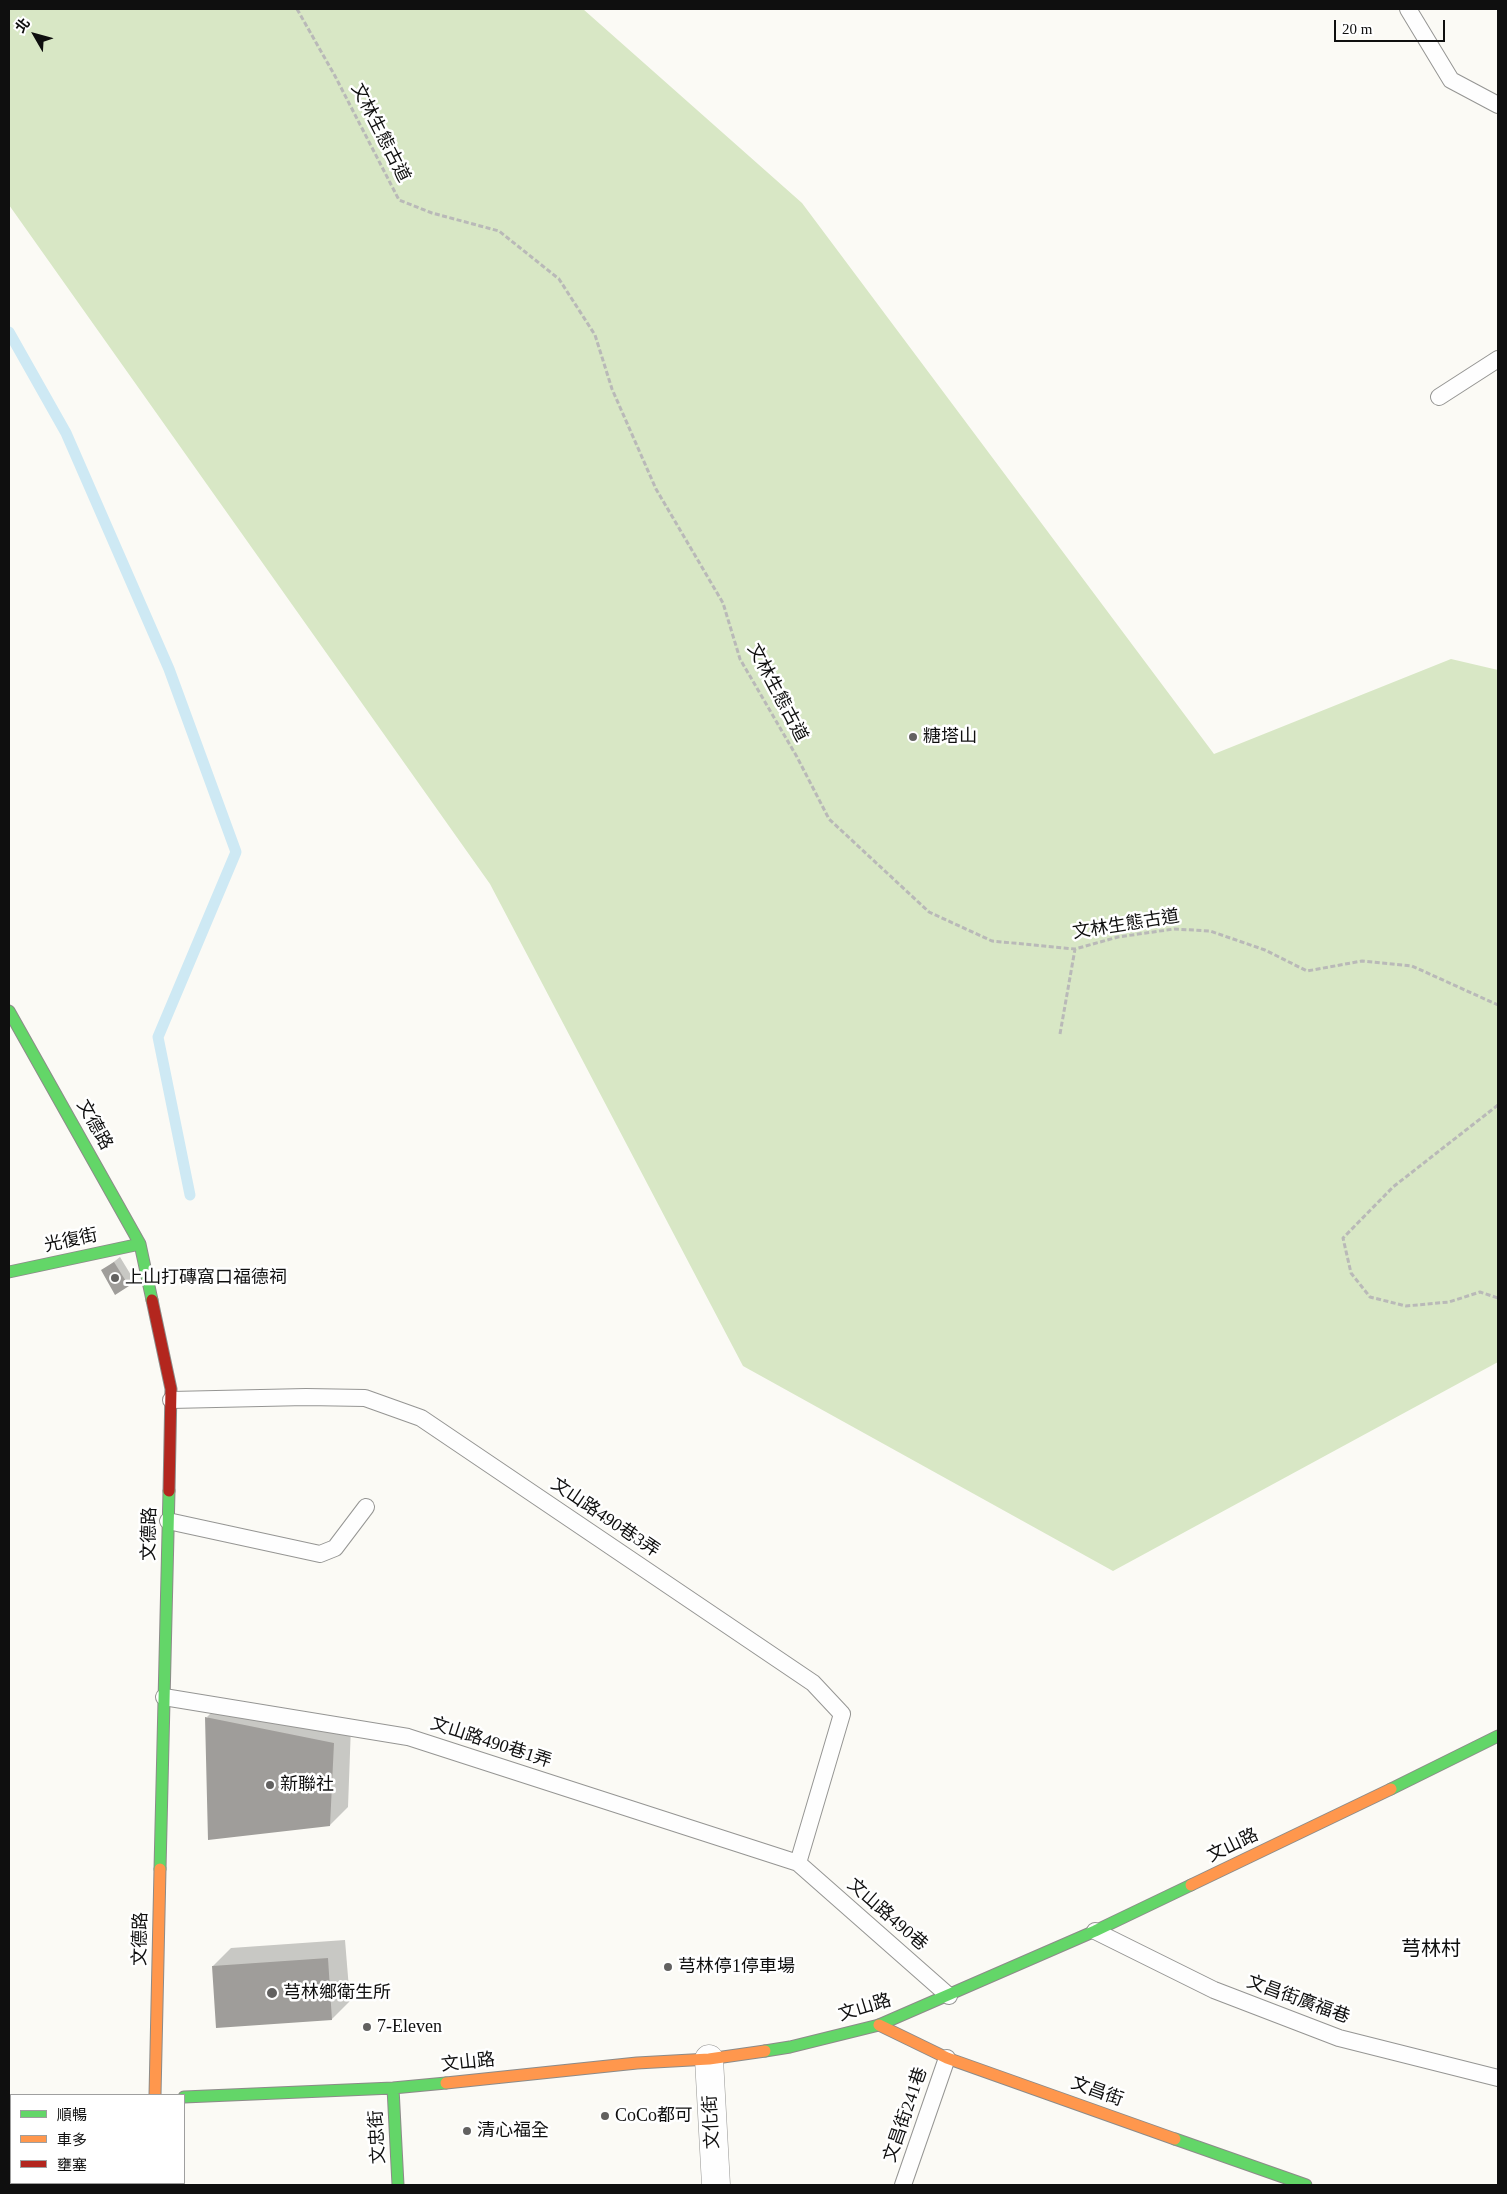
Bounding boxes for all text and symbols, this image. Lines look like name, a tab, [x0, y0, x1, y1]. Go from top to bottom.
north arrow	[10, 10, 60, 60]
scale bar	[1337, 10, 1448, 42]
text: 北	[13, 15, 33, 36]
text: 20 m	[1342, 21, 1372, 37]
street label: 文林生態古道	[346, 80, 414, 186]
street label: 文林生態古道	[742, 640, 812, 746]
place label: 糖塔山	[923, 726, 977, 748]
marker: 糖塔山	[907, 731, 919, 743]
street label: 文林生態古道	[1071, 906, 1181, 944]
street label: 文德路	[71, 1096, 117, 1154]
street label: 光復街	[42, 1225, 100, 1257]
place label: 上山打磚窩口福德祠	[125, 1267, 287, 1289]
marker: 上山打磚窩口福德祠	[109, 1272, 121, 1284]
street label: 文山路490巷3弄	[547, 1474, 663, 1562]
street label: 文德路	[139, 1507, 161, 1561]
street label: 文山路490巷1弄	[428, 1713, 554, 1773]
place label: 新聯社	[280, 1774, 334, 1796]
marker: 新聯社	[264, 1779, 276, 1791]
street label: 文山路	[1204, 1824, 1262, 1868]
street label: 文山路490巷	[843, 1874, 931, 1956]
street label: 文德路	[130, 1912, 152, 1966]
district label: 芎林村	[1401, 1938, 1461, 1962]
place label: 芎林停1停車場	[678, 1956, 795, 1978]
marker: 芎林停1停車場	[662, 1961, 674, 1973]
street label: 文昌街廣福巷	[1244, 1971, 1352, 2029]
place label: 芎林鄉衛生所	[283, 1982, 391, 2004]
marker: 芎林鄉衛生所	[265, 1986, 279, 2000]
street label: 文山路	[836, 1990, 894, 2026]
place label: 7-Eleven	[377, 2016, 442, 2038]
marker: 7-Eleven	[361, 2021, 373, 2033]
street label: 文山路	[440, 2049, 496, 2077]
street label: 文昌街241巷	[880, 2065, 932, 2165]
street label: 文昌街	[1068, 2073, 1126, 2111]
legend	[10, 2094, 185, 2184]
street label: 文化街	[700, 2094, 724, 2150]
place label: CoCo都可	[615, 2105, 693, 2127]
text: 順暢	[57, 2107, 87, 2123]
street label: 文忠街	[366, 2109, 390, 2165]
marker: CoCo都可	[599, 2110, 611, 2122]
place label: 清心福全	[477, 2120, 549, 2142]
marker: 清心福全	[461, 2125, 473, 2137]
text: 車多	[57, 2132, 87, 2148]
text: 壅塞	[57, 2157, 87, 2173]

